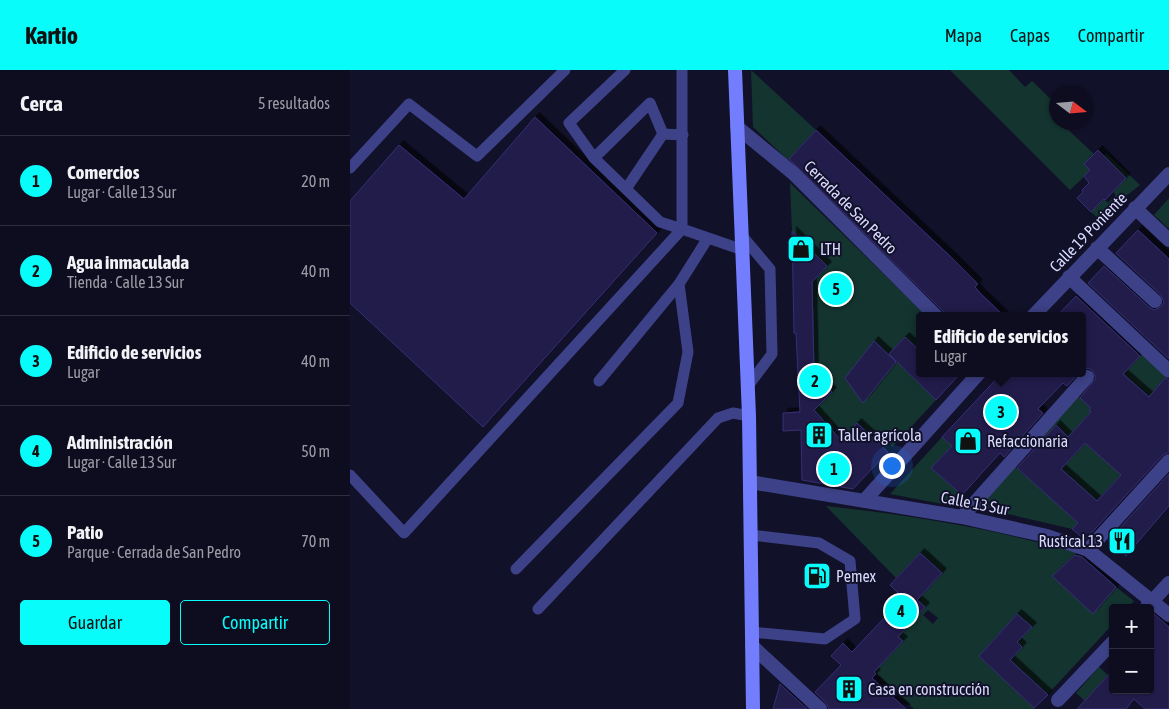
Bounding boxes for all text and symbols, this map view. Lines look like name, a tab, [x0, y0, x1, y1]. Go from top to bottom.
text: Kartio	[25, 22, 78, 49]
text: Mapa	[945, 25, 982, 46]
text: Capas	[1010, 25, 1050, 46]
text: Compartir	[1078, 25, 1144, 46]
north arrow	[1049, 85, 1094, 130]
text: Cerca	[20, 91, 63, 115]
text: 5 resultados	[258, 94, 330, 112]
street label: Cerrada de San Pedro	[801, 157, 901, 257]
text: Comercios	[67, 161, 139, 183]
text: 1	[32, 172, 40, 190]
text: 20 m	[301, 172, 330, 190]
text: Lugar · Calle 13 Sur	[67, 183, 176, 201]
street label: Calle 19 Poniente	[1046, 189, 1130, 275]
shop icon: LTH	[786, 234, 816, 264]
place label: LTH	[820, 240, 841, 258]
text: Agua inmaculada	[67, 251, 189, 273]
text: 2	[32, 262, 40, 280]
text: 40 m	[301, 262, 330, 280]
pin: 5	[820, 270, 852, 308]
text: Tienda · Calle 13 Sur	[67, 273, 184, 291]
popup	[916, 312, 1086, 377]
text: Edificio de servicios	[934, 325, 1068, 347]
text: Edificio de servicios	[67, 341, 201, 363]
text: Lugar	[934, 347, 966, 365]
text: 3	[32, 352, 40, 370]
text: 40 m	[301, 352, 330, 370]
pin: 2	[799, 362, 831, 400]
text: Lugar	[67, 363, 100, 381]
pin: 3	[985, 393, 1017, 431]
building icon: Taller agrícola	[804, 420, 834, 450]
place label: Taller agrícola	[838, 426, 922, 445]
shop icon: Refaccionaria	[953, 426, 983, 456]
text: Administración	[67, 431, 173, 453]
place label: Refaccionaria	[987, 432, 1068, 450]
text: 4	[32, 442, 40, 460]
text: 50 m	[301, 442, 330, 460]
pin: 1	[818, 450, 850, 488]
text: Lugar · Calle 13 Sur	[67, 453, 176, 471]
your location	[879, 453, 905, 479]
street label: Calle 13 Sur	[940, 488, 1011, 518]
text: Patio	[67, 521, 104, 543]
restaurant icon: Rustical 13	[1107, 526, 1137, 556]
text: 5	[32, 532, 40, 550]
text: 70 m	[301, 532, 330, 550]
place label: Rustical 13	[1039, 532, 1103, 550]
text: Parque · Cerrada de San Pedro	[67, 543, 241, 561]
fuel station icon: Pemex	[802, 561, 832, 591]
place label: Pemex	[836, 567, 877, 585]
pin: 4	[885, 592, 917, 630]
button: Guardar	[20, 600, 170, 645]
button: Compartir	[180, 600, 330, 645]
map controls	[1109, 604, 1154, 694]
button: +	[1109, 604, 1154, 649]
button: −	[1109, 649, 1154, 694]
building icon: Casa en construcción	[834, 674, 864, 704]
place label: Casa en construcción	[868, 680, 990, 698]

